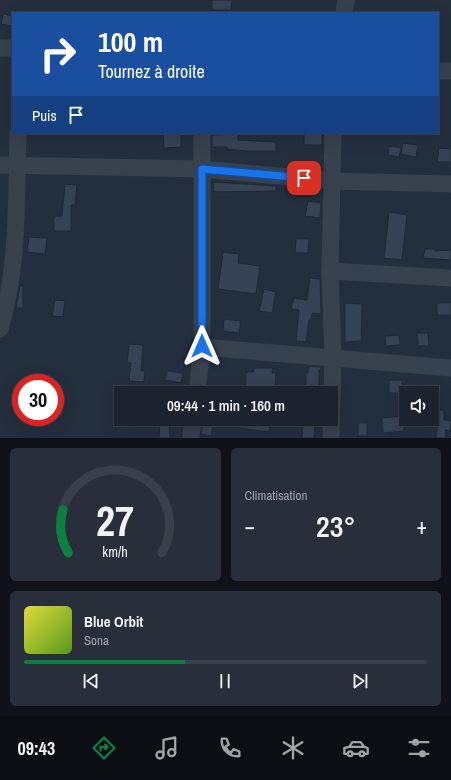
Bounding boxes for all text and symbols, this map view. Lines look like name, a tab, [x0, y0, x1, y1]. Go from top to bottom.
text: 100 m	[98, 23, 163, 61]
icon: right	[32, 28, 84, 80]
text: Tournez à droite	[98, 59, 205, 84]
icon: arrive	[65, 104, 87, 126]
text: Puis	[32, 105, 57, 126]
pin	[287, 161, 321, 195]
icon: arrive	[293, 167, 315, 189]
position arrow	[181, 325, 223, 367]
speed limit sign: 30	[12, 374, 64, 426]
map controls	[399, 386, 439, 426]
button: sound	[399, 386, 439, 426]
text: 09:44 · 1 min · 160 m	[167, 395, 285, 416]
text: Climatisation	[245, 487, 307, 504]
text: 27	[96, 492, 134, 548]
text: 23°	[316, 506, 355, 546]
text: −	[245, 511, 255, 541]
text: +	[416, 511, 427, 541]
text: km/h	[103, 541, 128, 560]
text: Blue Orbit	[84, 611, 143, 632]
text: Sona	[84, 632, 109, 649]
icon: previous	[80, 670, 102, 692]
icon: pause	[214, 670, 236, 692]
icon: next	[349, 670, 371, 692]
icon: directions	[90, 734, 118, 762]
icon: music	[153, 734, 181, 762]
icon: phone	[216, 734, 244, 762]
icon: climate	[279, 734, 307, 762]
icon: car	[342, 734, 370, 762]
icon: filters	[405, 734, 433, 762]
text: 09:43	[18, 736, 55, 761]

